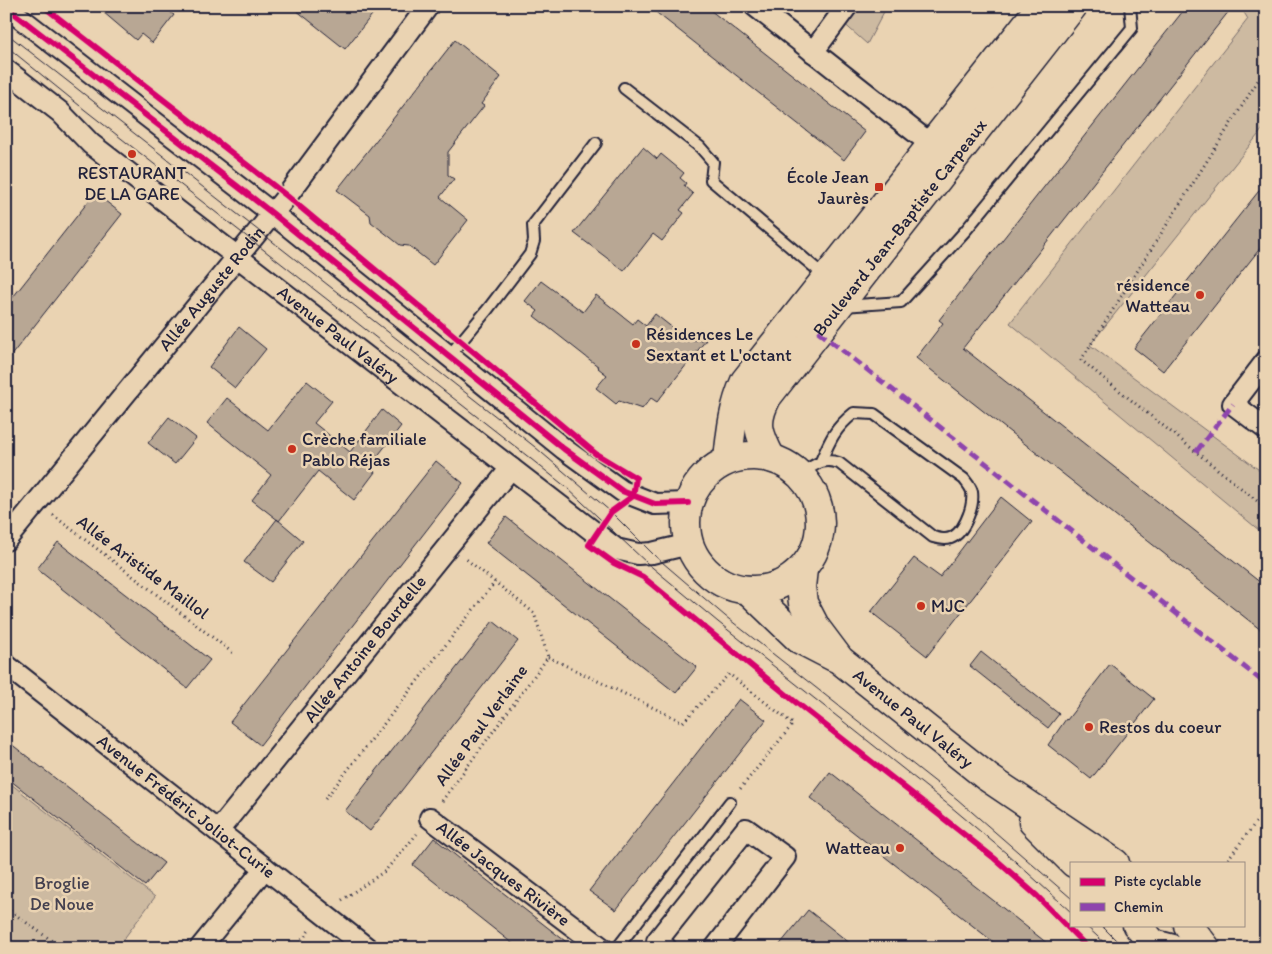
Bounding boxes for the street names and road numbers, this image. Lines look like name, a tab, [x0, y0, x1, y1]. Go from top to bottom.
street label: Boulevard Jean-Baptiste Carpeaux	[808, 114, 992, 341]
street label: Allée Auguste Rodin	[154, 221, 269, 356]
street label: Avenue Paul Valéry	[273, 281, 404, 389]
street label: Allée Aristide Maillol	[72, 510, 214, 624]
street label: Allée Antoine Bourdelle	[299, 571, 431, 727]
street label: Allée Paul Verlaine	[430, 660, 532, 790]
street label: Avenue Paul Valéry	[849, 664, 978, 773]
street label: Avenue Frédéric Joliot-Curie	[93, 730, 280, 883]
street label: Allée Jacques Rivière	[432, 816, 575, 931]

